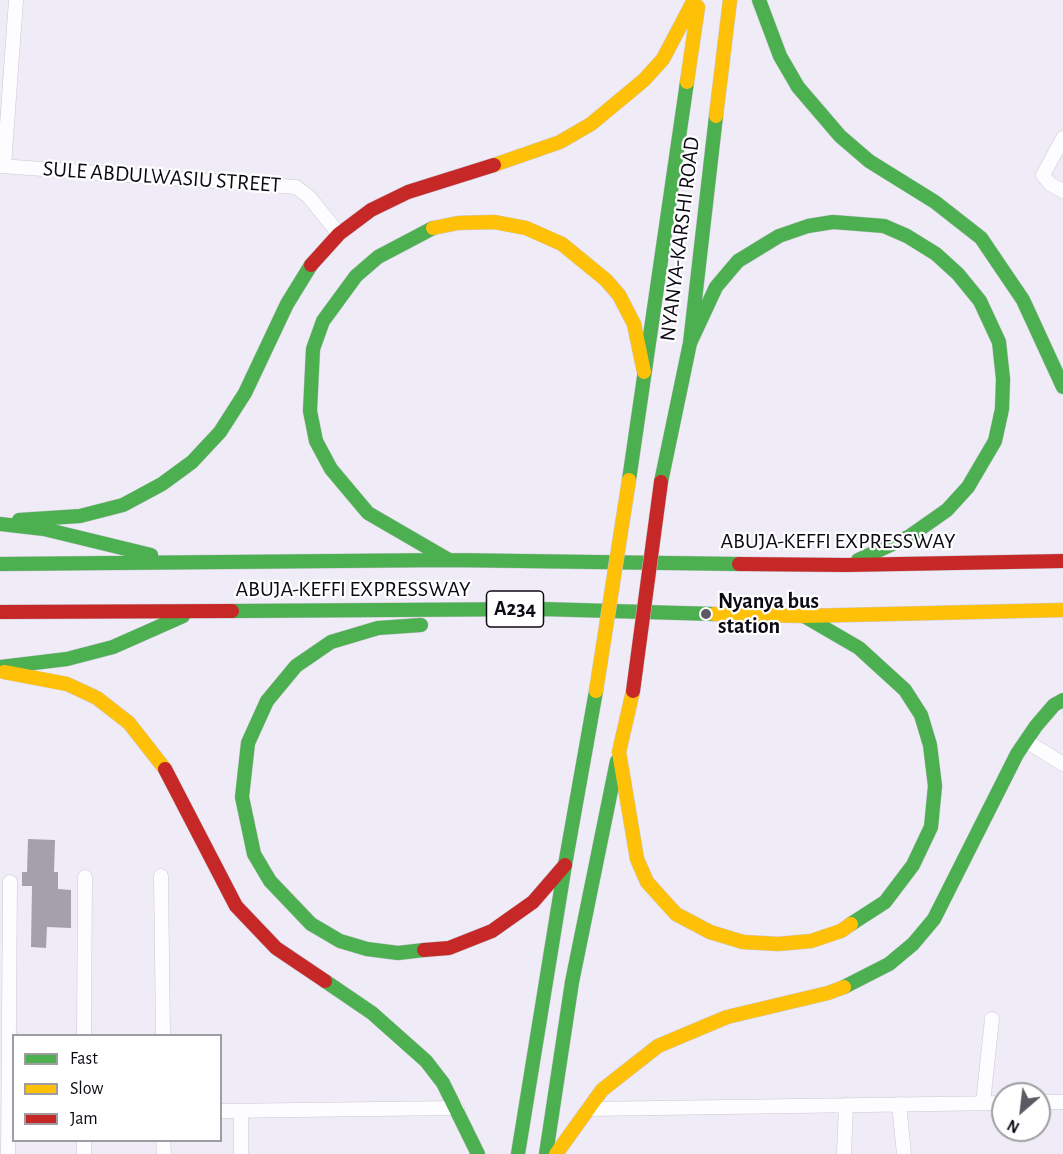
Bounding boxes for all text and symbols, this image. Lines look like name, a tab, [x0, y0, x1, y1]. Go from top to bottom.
street label: NYANYA-KARSHI ROAD	[654, 135, 706, 343]
street label: SULE ABDULWASIU STREET	[42, 156, 282, 198]
street label: ABUJA-KEFFI EXPRESSWAY	[720, 528, 956, 554]
street label: ABUJA-KEFFI EXPRESSWAY	[235, 576, 471, 602]
place label: Nyanya bus station	[718, 588, 819, 640]
road number: A234	[486, 591, 544, 627]
marker: Nyanya bus station	[699, 607, 713, 621]
legend	[12, 1034, 222, 1142]
text: Fast	[70, 1050, 98, 1068]
text: Slow	[70, 1080, 103, 1098]
north arrow	[991, 1082, 1051, 1142]
text: Jam	[70, 1110, 98, 1128]
text: N	[1005, 1116, 1022, 1136]

